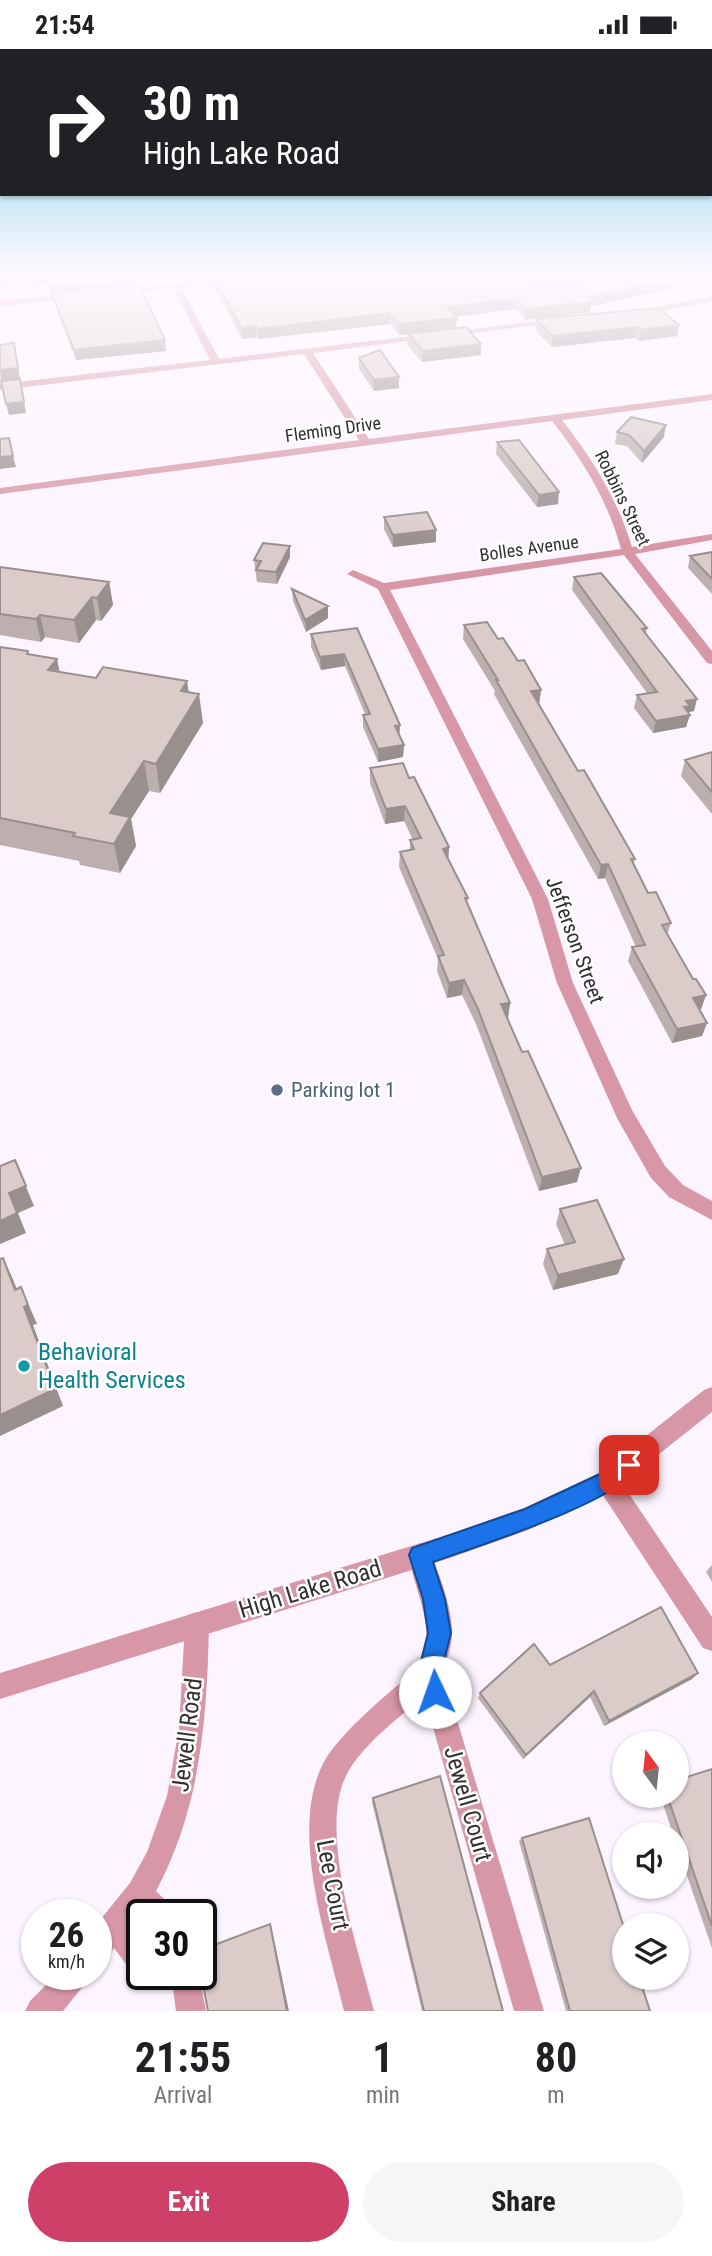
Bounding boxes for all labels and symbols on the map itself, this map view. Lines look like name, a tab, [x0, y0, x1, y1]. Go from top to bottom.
street label: Fleming Drive	[284, 412, 382, 446]
street label: Robbins Street	[591, 447, 655, 549]
street label: Bolles Avenue	[478, 531, 580, 565]
street label: Jefferson Street	[541, 873, 609, 1007]
place label: Parking lot 1	[291, 1078, 395, 1102]
marker: Parking lot 1	[269, 1082, 285, 1098]
place label: Behavioral Health Services	[38, 1338, 186, 1394]
marker: Behavioral Health Services	[16, 1358, 32, 1374]
pin	[599, 1435, 659, 1495]
street label: High Lake Road	[235, 1554, 385, 1624]
position arrow	[398, 1655, 472, 1729]
street label: Jewell Road	[166, 1677, 208, 1793]
north arrow	[612, 1731, 690, 1808]
street label: Jewell Court	[438, 1743, 498, 1865]
street label: Lee Court	[311, 1837, 355, 1933]
speed limit sign: 30	[126, 1899, 217, 1990]

